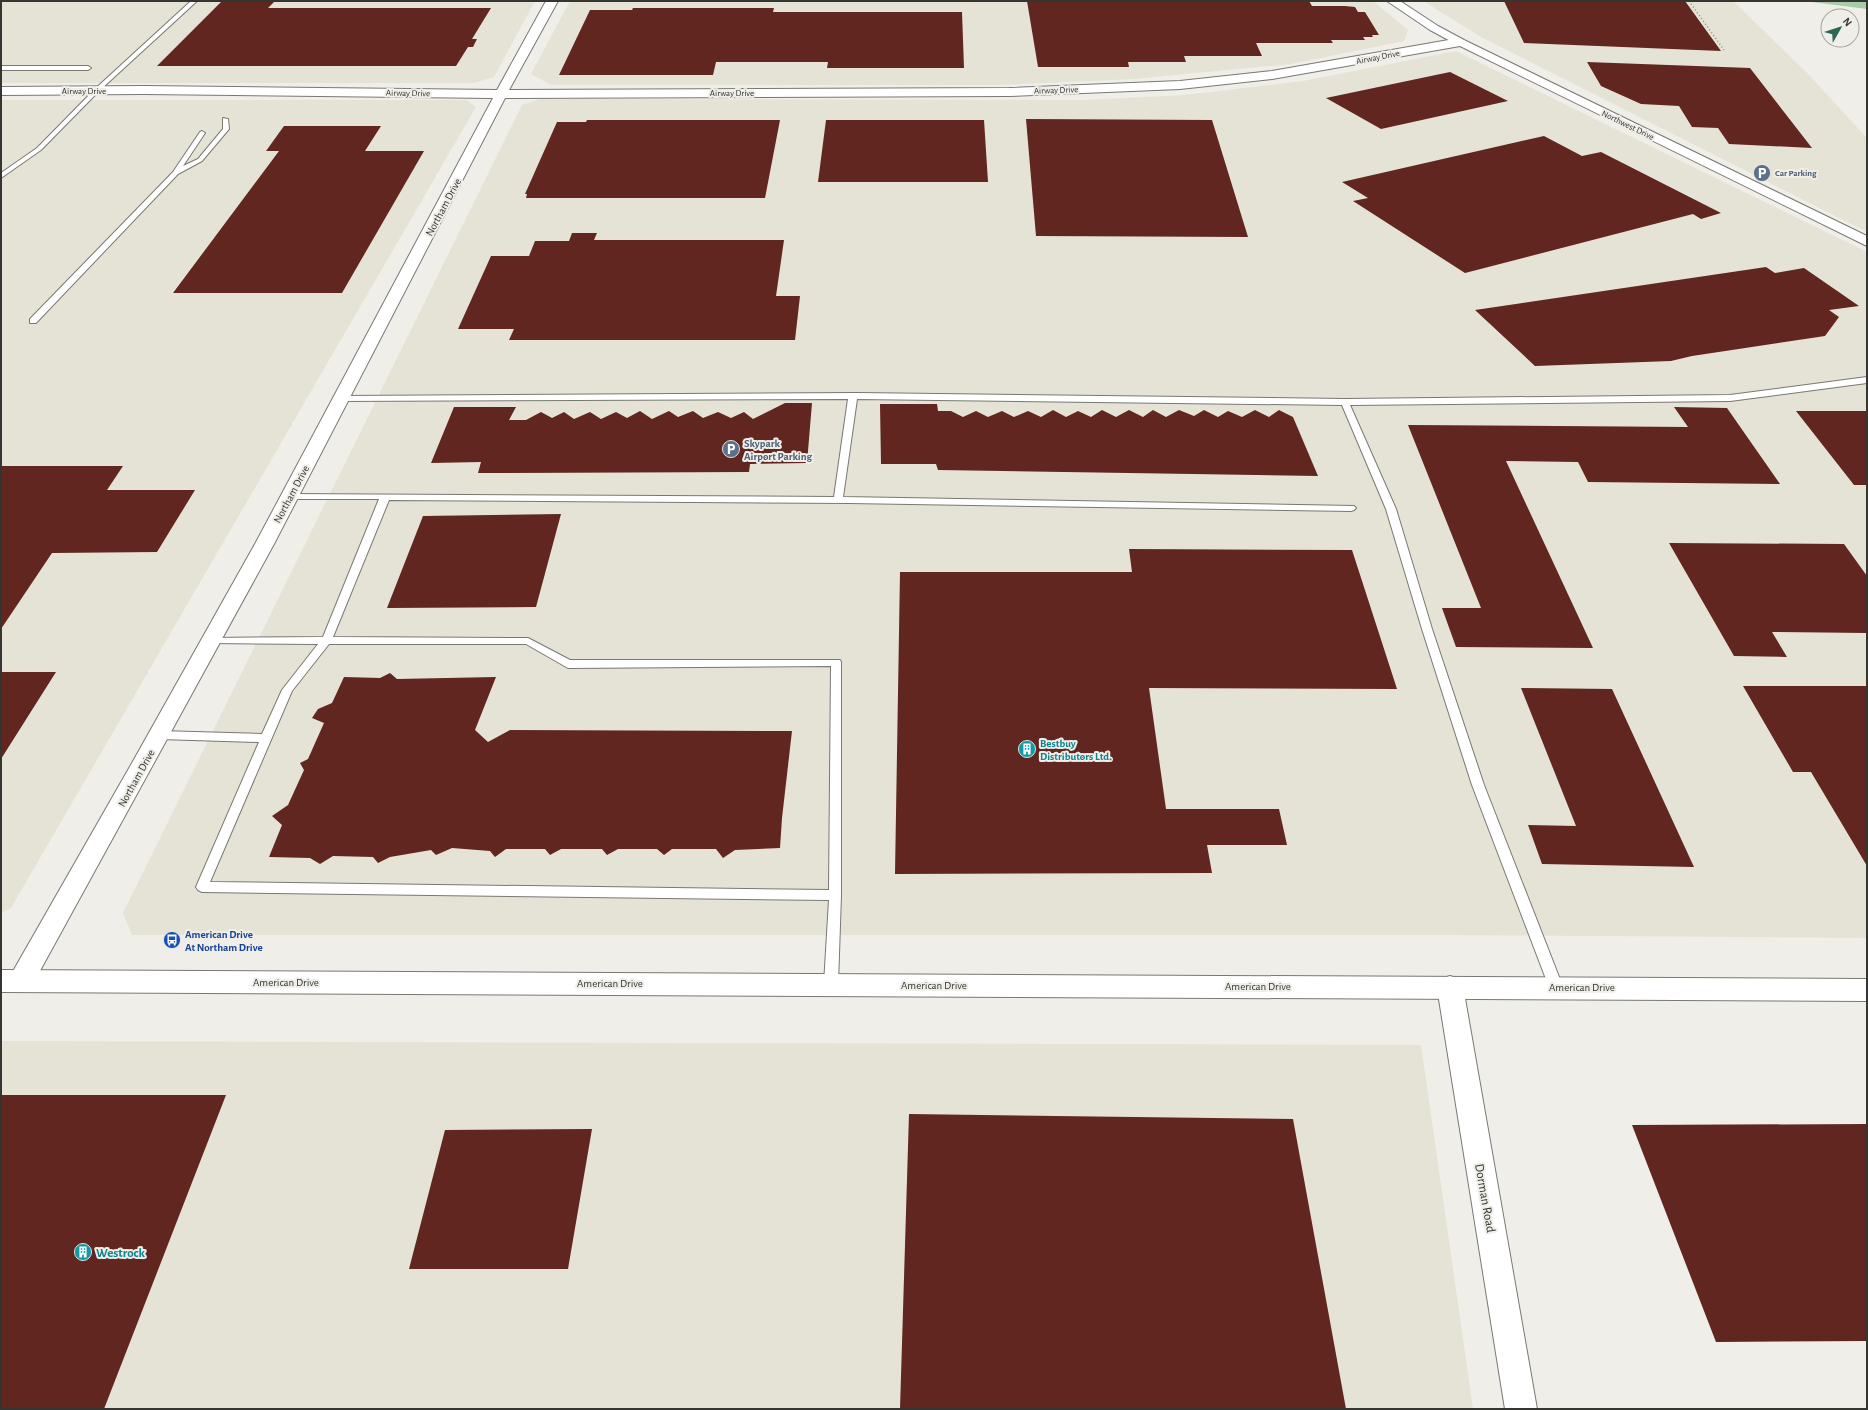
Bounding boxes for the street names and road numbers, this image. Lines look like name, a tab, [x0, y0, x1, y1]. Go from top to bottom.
street label: Airway Drive	[1355, 49, 1401, 66]
street label: Airway Drive	[1034, 85, 1078, 96]
street label: Airway Drive	[62, 87, 106, 96]
street label: Airway Drive	[386, 89, 430, 98]
street label: Airway Drive	[710, 89, 754, 98]
street label: Northwest Drive	[1600, 109, 1655, 142]
street label: Northam Drive	[424, 176, 463, 238]
street label: Northam Drive	[272, 463, 311, 525]
street label: Northam Drive	[116, 748, 157, 809]
street label: American Drive	[253, 977, 319, 988]
street label: American Drive	[577, 978, 643, 989]
street label: American Drive	[901, 980, 967, 991]
street label: American Drive	[1225, 981, 1291, 992]
street label: American Drive	[1549, 982, 1615, 993]
street label: Dorman Road	[1472, 1163, 1497, 1234]

